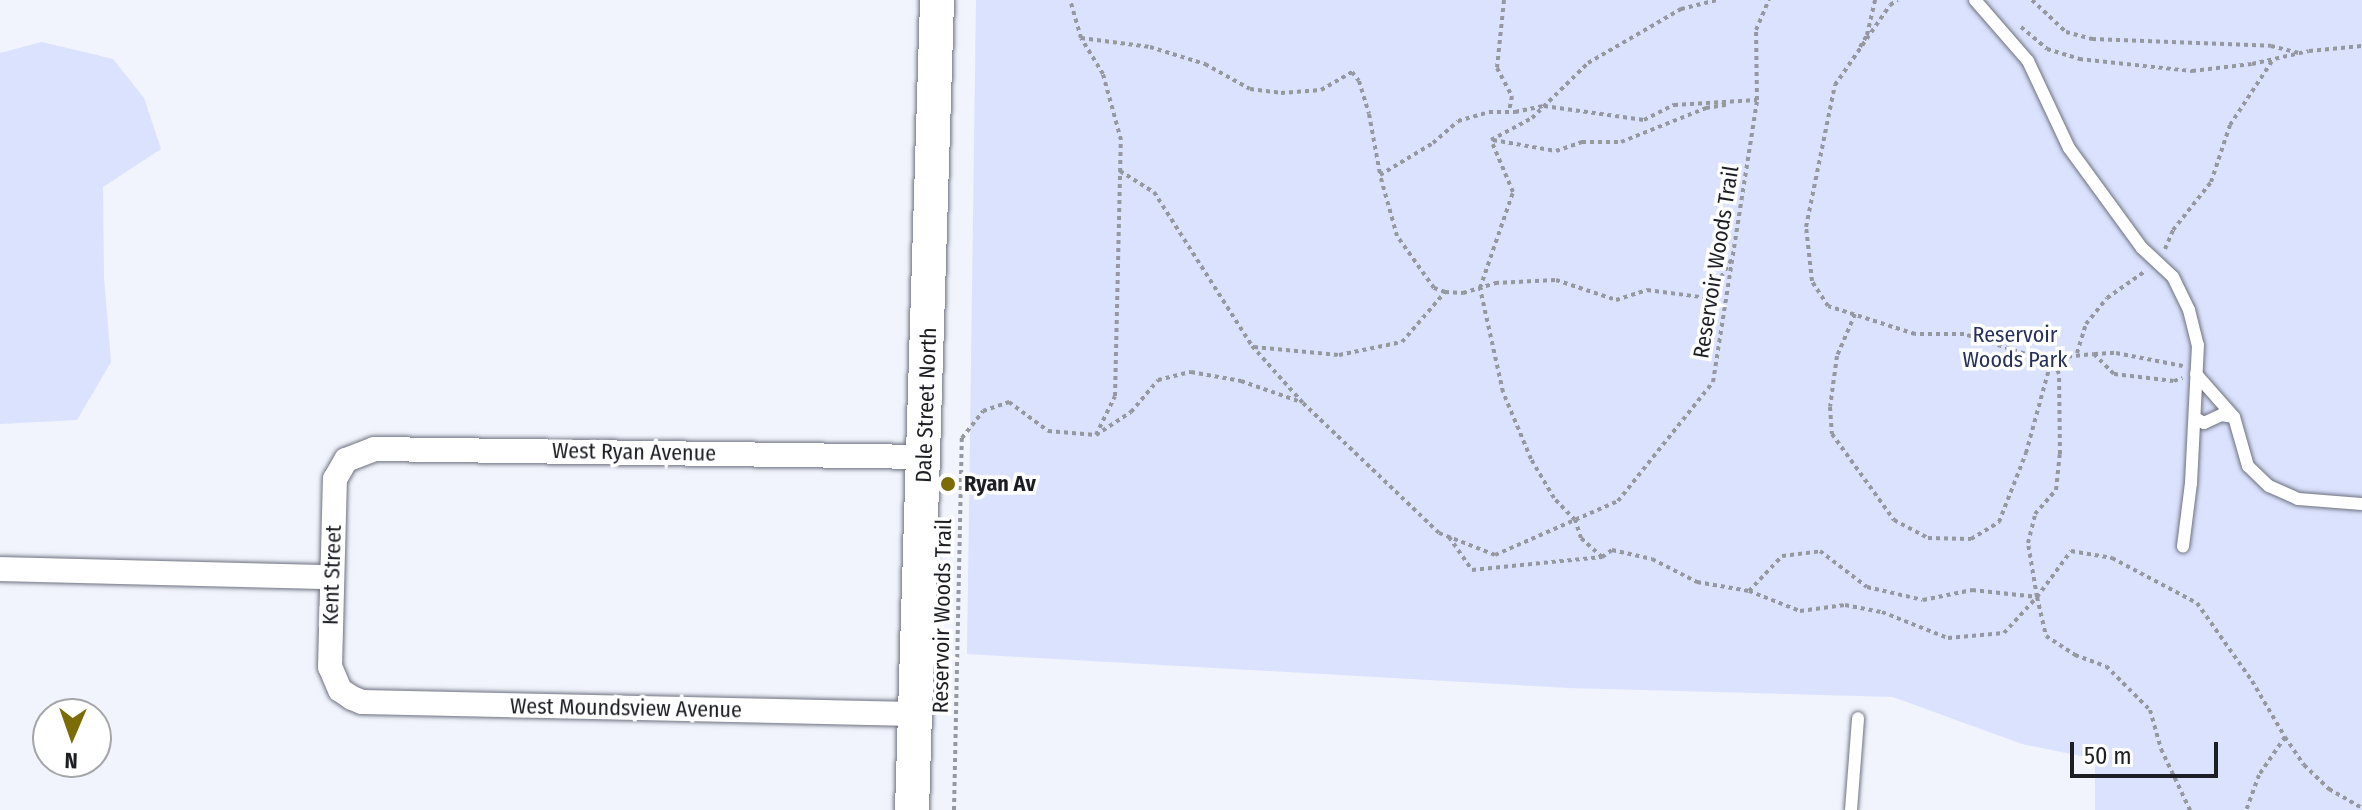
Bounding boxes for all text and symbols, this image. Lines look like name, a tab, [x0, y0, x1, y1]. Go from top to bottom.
street label: Reservoir Woods Trail	[1688, 164, 1744, 360]
park label: Reservoir Woods Park	[1963, 321, 2067, 372]
street label: Dale Street North	[910, 327, 942, 483]
street label: West Ryan Avenue	[552, 437, 716, 467]
place label: Ryan Av	[964, 471, 1036, 497]
marker: Ryan Av	[939, 475, 957, 493]
street label: Reservoir Woods Trail	[927, 519, 957, 713]
street label: Kent Street	[317, 524, 347, 626]
street label: West Moundsview Avenue	[510, 693, 742, 723]
north arrow	[32, 698, 112, 778]
scale bar	[2074, 726, 2222, 776]
text: 50 m	[2084, 742, 2132, 770]
text: N	[64, 747, 78, 774]

